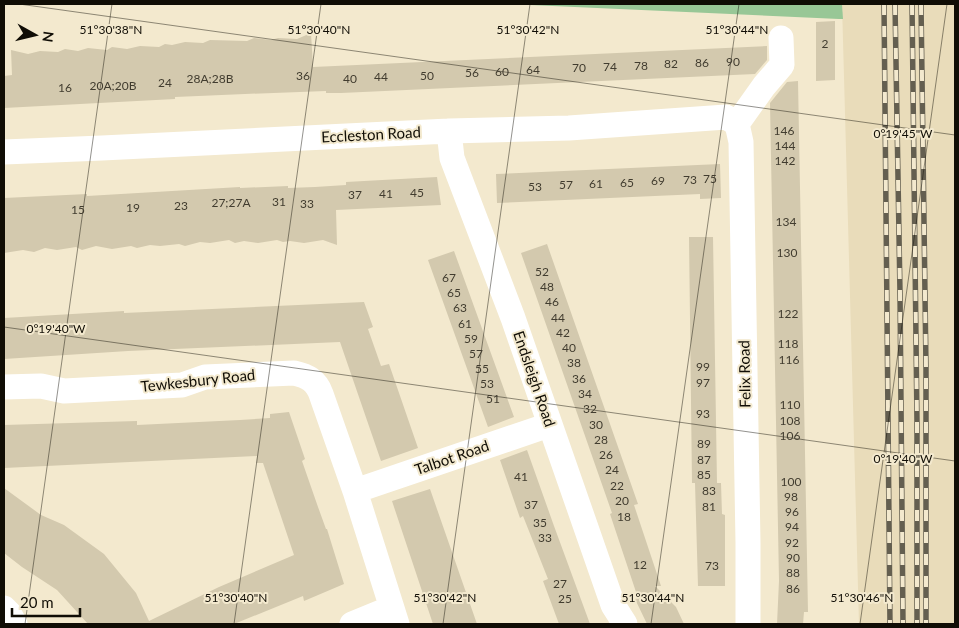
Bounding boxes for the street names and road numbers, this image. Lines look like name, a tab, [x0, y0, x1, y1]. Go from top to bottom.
street label: Eccleston Road	[321, 122, 421, 146]
street label: Endsleigh Road	[510, 328, 560, 429]
street label: Felix Road	[734, 340, 754, 408]
street label: Tewkesbury Road	[140, 365, 256, 395]
street label: Talbot Road	[412, 436, 491, 478]

